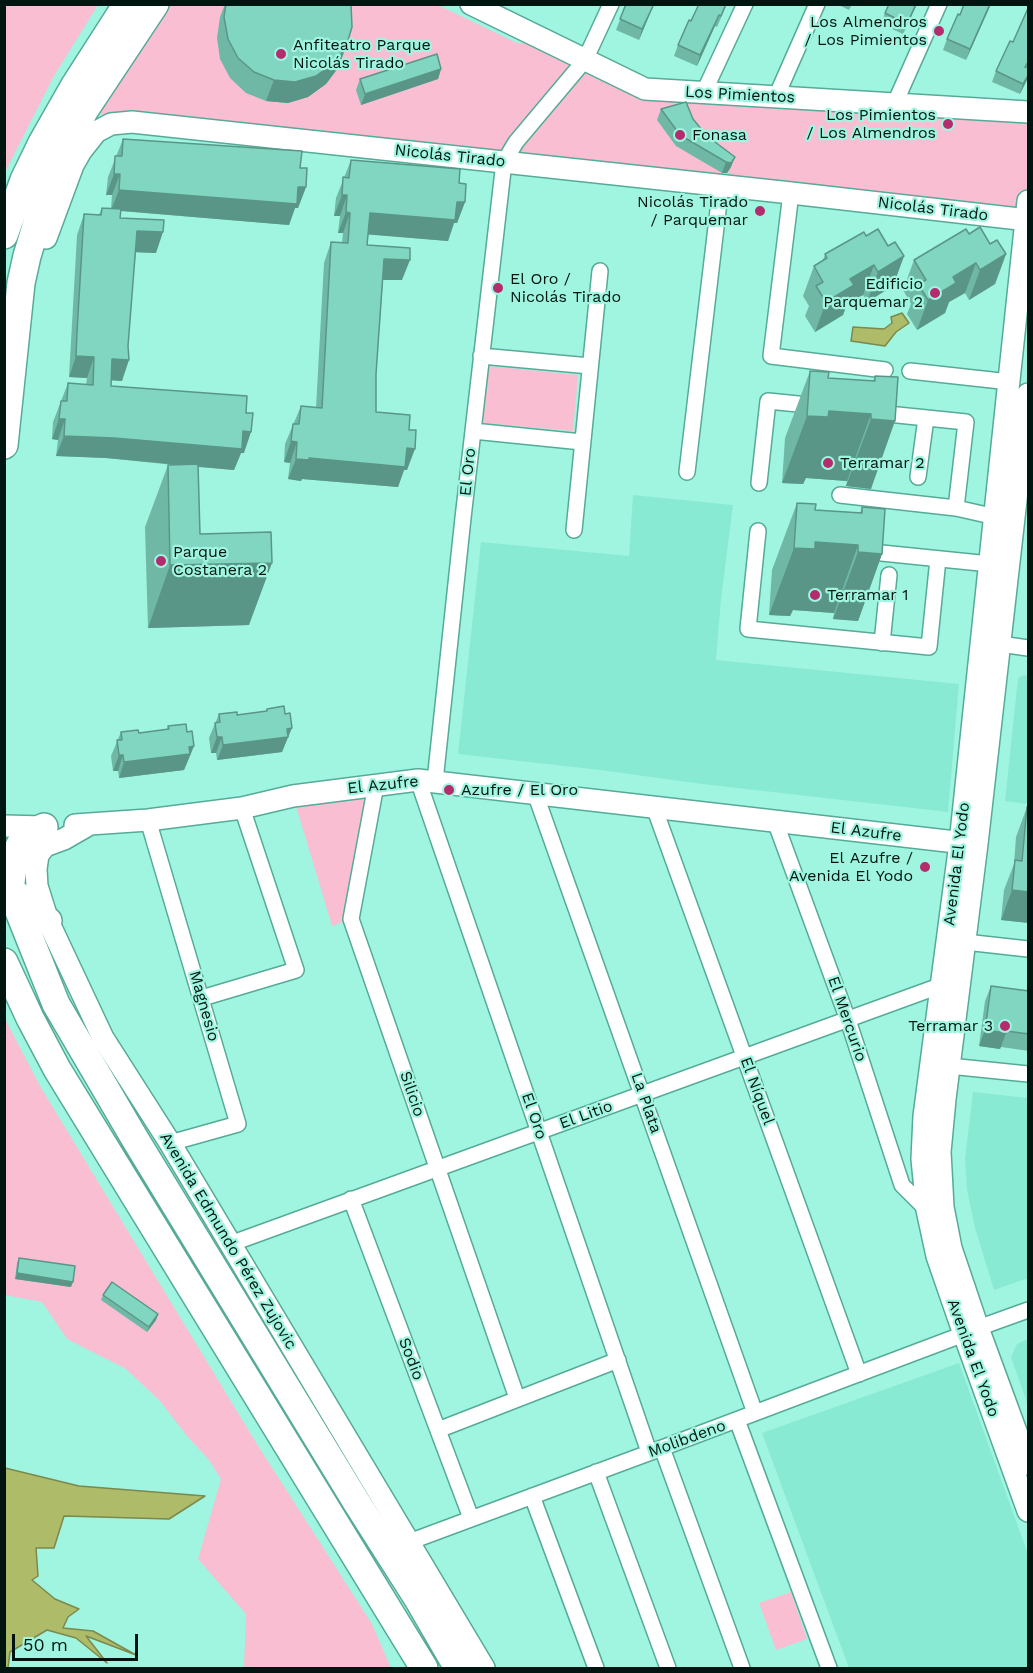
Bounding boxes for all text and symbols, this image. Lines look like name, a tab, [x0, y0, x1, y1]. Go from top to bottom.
place label: Los Almendros / Los Pimientos	[804, 12, 927, 50]
marker: Los Almendros / Los Pimientos	[932, 24, 946, 38]
place label: Anfiteatro Parque Nicolás Tirado	[293, 35, 431, 73]
marker: Anfiteatro Parque Nicolás Tirado	[274, 47, 288, 61]
street label: Los Pimientos	[685, 83, 795, 107]
place label: Los Pimientos / Los Almendros	[807, 105, 936, 143]
marker: Los Pimientos / Los Almendros	[941, 117, 955, 131]
place label: Fonasa	[692, 125, 747, 145]
marker: Fonasa	[673, 128, 687, 142]
street label: Nicolás Tirado	[394, 141, 506, 171]
place label: Nicolás Tirado / Parquemar	[637, 192, 748, 230]
street label: Nicolás Tirado	[877, 193, 989, 225]
marker: Nicolás Tirado / Parquemar	[753, 204, 767, 218]
place label: El Oro / Nicolás Tirado	[510, 269, 621, 307]
place label: Edificio Parquemar 2	[823, 274, 923, 312]
marker: El Oro / Nicolás Tirado	[491, 281, 505, 295]
marker: Edificio Parquemar 2	[928, 286, 942, 300]
street label: El Oro	[456, 447, 480, 497]
place label: Terramar 2	[840, 453, 925, 473]
marker: Terramar 2	[821, 456, 835, 470]
place label: Parque Costanera 2	[173, 542, 267, 580]
marker: Parque Costanera 2	[154, 554, 168, 568]
place label: Terramar 1	[827, 585, 909, 605]
marker: Terramar 1	[808, 588, 822, 602]
street label: El Azufre	[347, 772, 419, 798]
place label: Azufre / El Oro	[461, 780, 578, 800]
marker: Azufre / El Oro	[442, 783, 456, 797]
street label: Avenida El Yodo	[940, 801, 974, 927]
street label: El Azufre	[829, 818, 903, 846]
place label: El Azufre / Avenida El Yodo	[789, 848, 913, 886]
marker: El Azufre / Avenida El Yodo	[918, 860, 932, 874]
street label: Magnesio	[185, 968, 223, 1044]
street label: El Mercurio	[823, 974, 871, 1064]
place label: Terramar 3	[908, 1016, 993, 1036]
marker: Terramar 3	[998, 1019, 1012, 1033]
street label: El Níquel	[736, 1055, 778, 1127]
street label: Silicio	[395, 1069, 429, 1119]
street label: La Plata	[627, 1070, 665, 1136]
street label: El Oro	[517, 1090, 551, 1142]
street label: El Litio	[557, 1097, 615, 1133]
street label: Avenida Edmundo Pérez Zujovic	[155, 1129, 301, 1353]
street label: Avenida El Yodo	[943, 1296, 1003, 1420]
street label: Sodio	[394, 1335, 428, 1383]
street label: Molibdeno	[646, 1416, 728, 1462]
scale bar	[15, 1622, 141, 1660]
text: 50 m	[23, 1634, 68, 1655]

